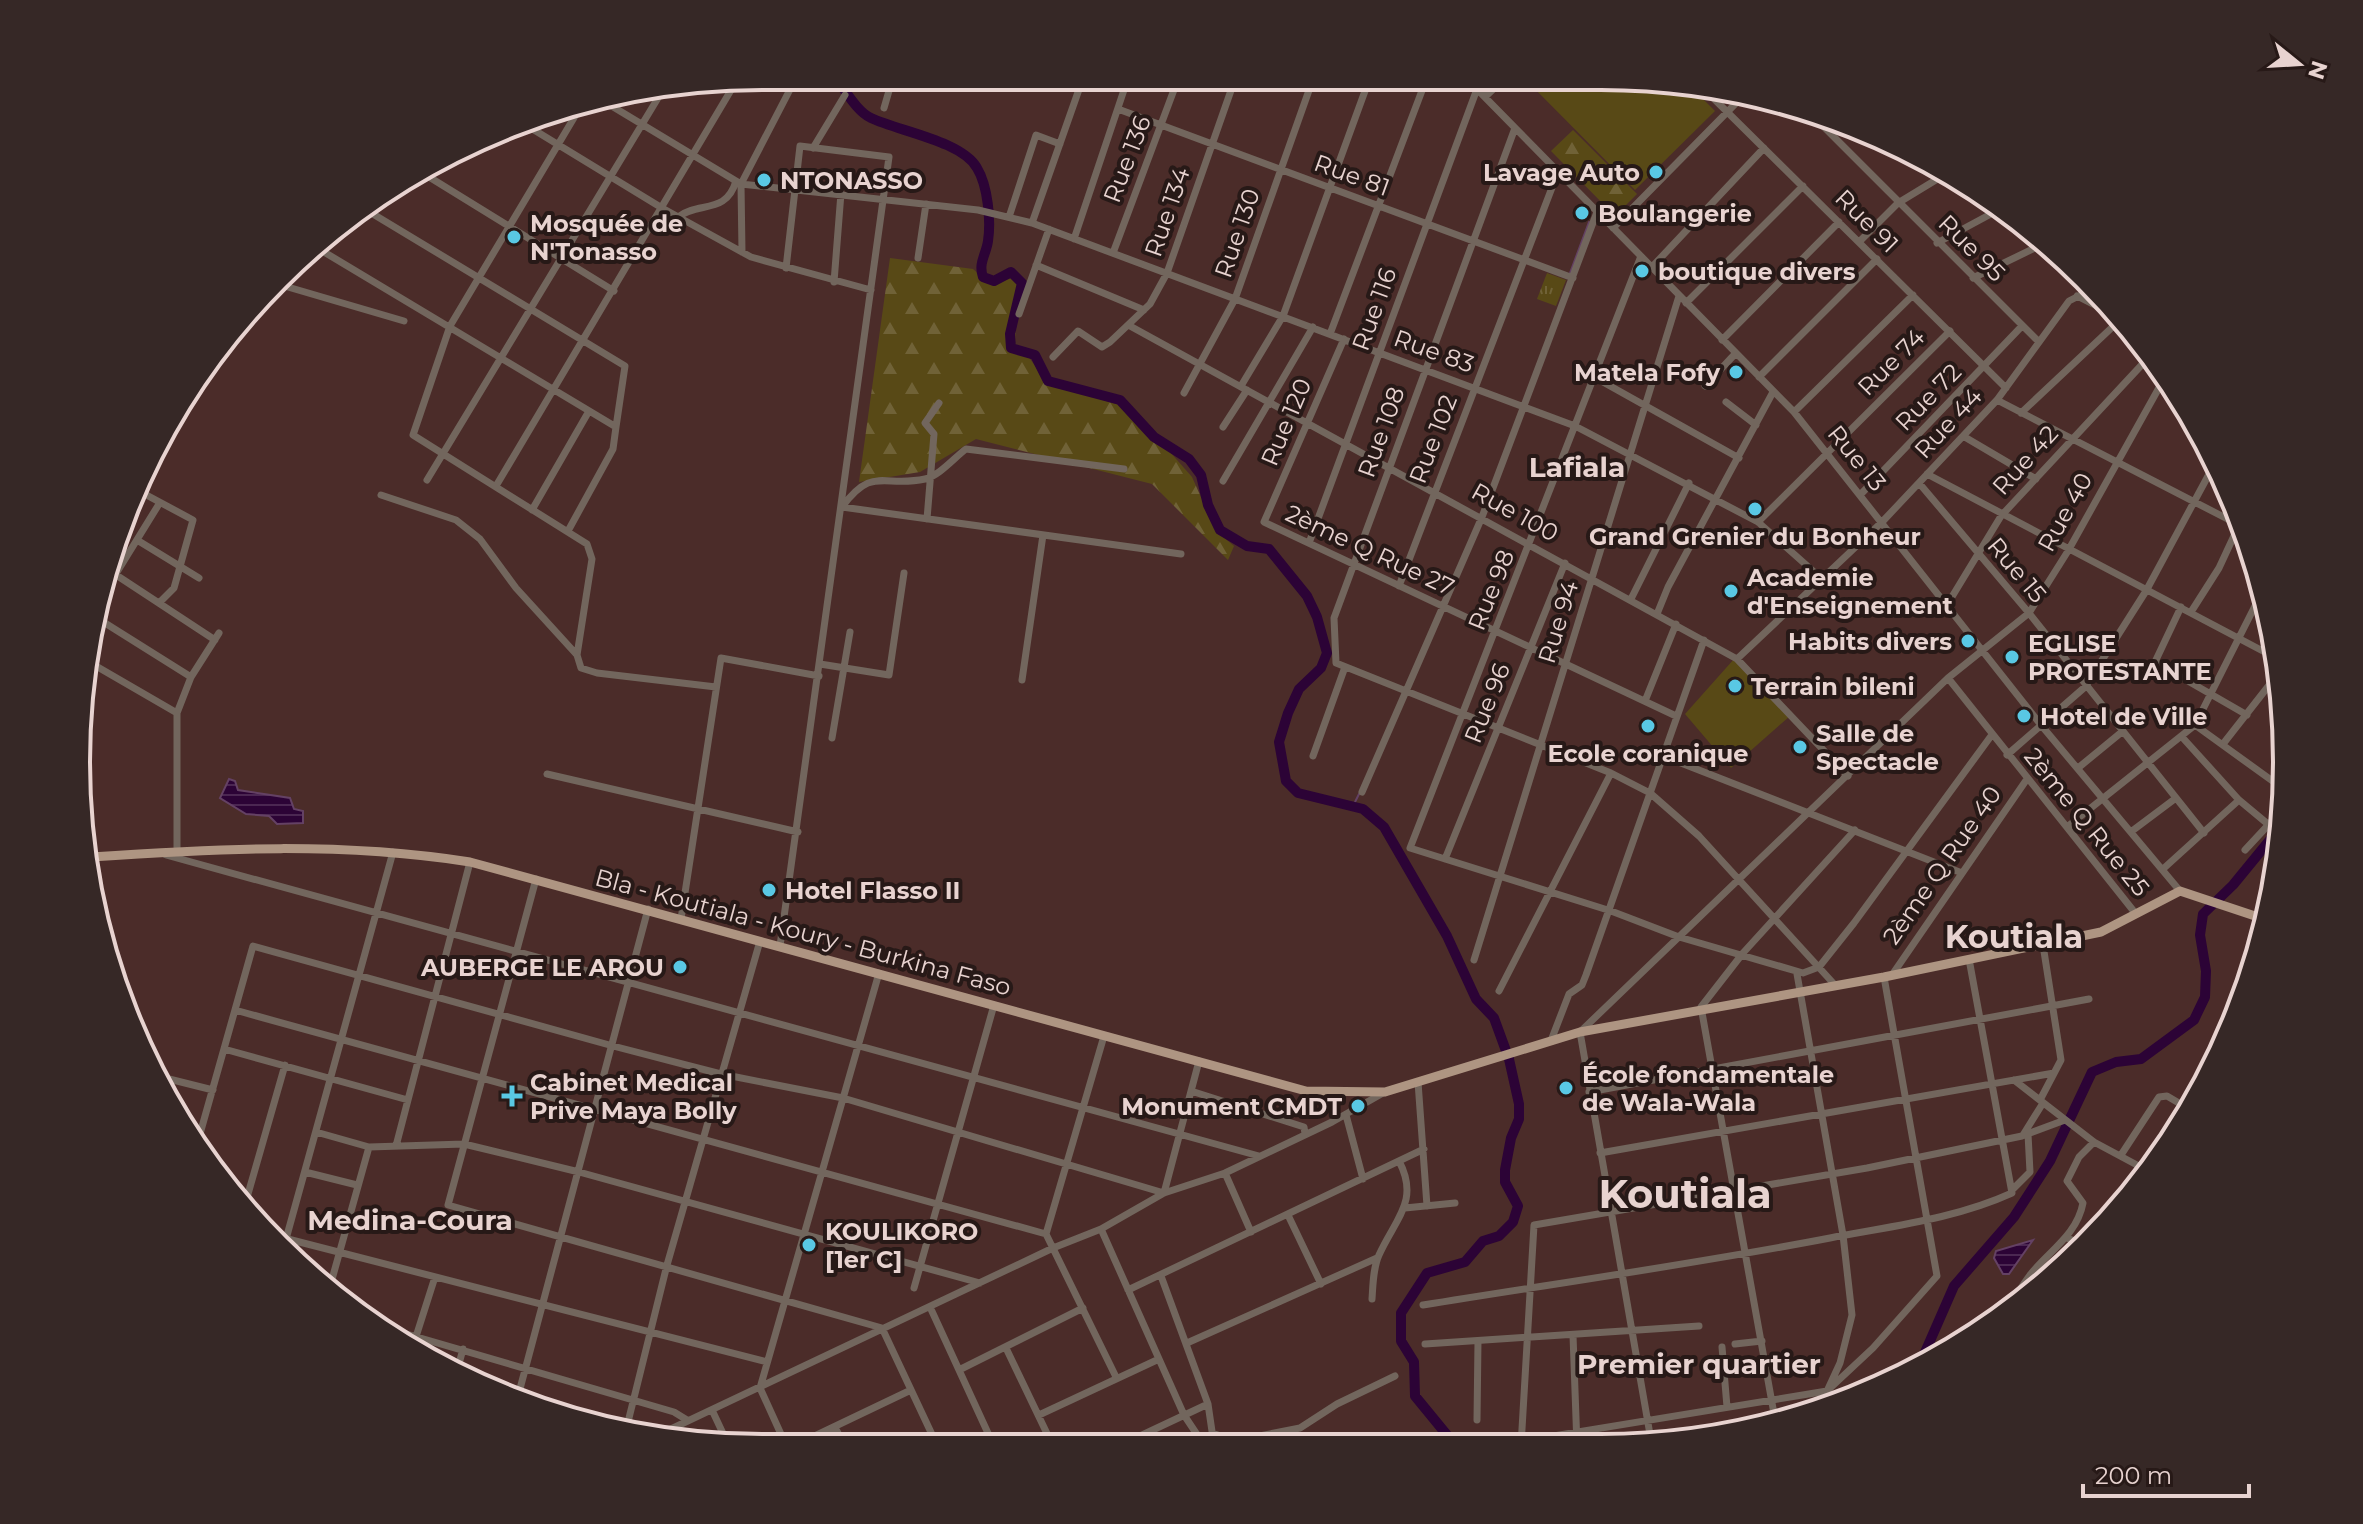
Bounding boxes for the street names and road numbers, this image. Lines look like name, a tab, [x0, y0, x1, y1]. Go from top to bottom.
street label: Rue 136	[1097, 111, 1157, 207]
street label: Rue 81	[1310, 148, 1394, 202]
street label: Rue 134	[1138, 164, 1196, 260]
street label: Rue 91	[1829, 183, 1905, 259]
street label: Rue 130	[1208, 185, 1266, 281]
street label: Rue 95	[1933, 209, 2011, 287]
street label: Rue 116	[1346, 264, 1402, 354]
street label: Rue 74	[1852, 322, 1931, 401]
street label: Rue 83	[1390, 323, 1478, 379]
street label: Rue 72	[1889, 357, 1967, 437]
street label: Rue 120	[1255, 374, 1317, 470]
street label: Rue 44	[1908, 382, 1988, 464]
street label: Rue 108	[1351, 383, 1411, 481]
street label: Rue 102	[1403, 391, 1463, 487]
street label: Rue 13	[1822, 419, 1892, 497]
street label: Rue 42	[1986, 419, 2064, 501]
street label: Rue 40	[2031, 467, 2099, 557]
street label: Rue 100	[1467, 476, 1563, 548]
street label: 2ème Q Rue 27	[1281, 498, 1459, 602]
street label: Rue 15	[1981, 531, 2053, 609]
street label: Rue 98	[1462, 546, 1520, 634]
street label: Rue 94	[1532, 577, 1584, 667]
street label: Rue 96	[1458, 659, 1516, 747]
street label: 2ème Q Rue 25	[2018, 742, 2156, 902]
street label: 2ème Q Rue 40	[1877, 780, 2007, 950]
street label: Bla - Koutiala - Koury - Burkina Faso	[592, 862, 1014, 1002]

